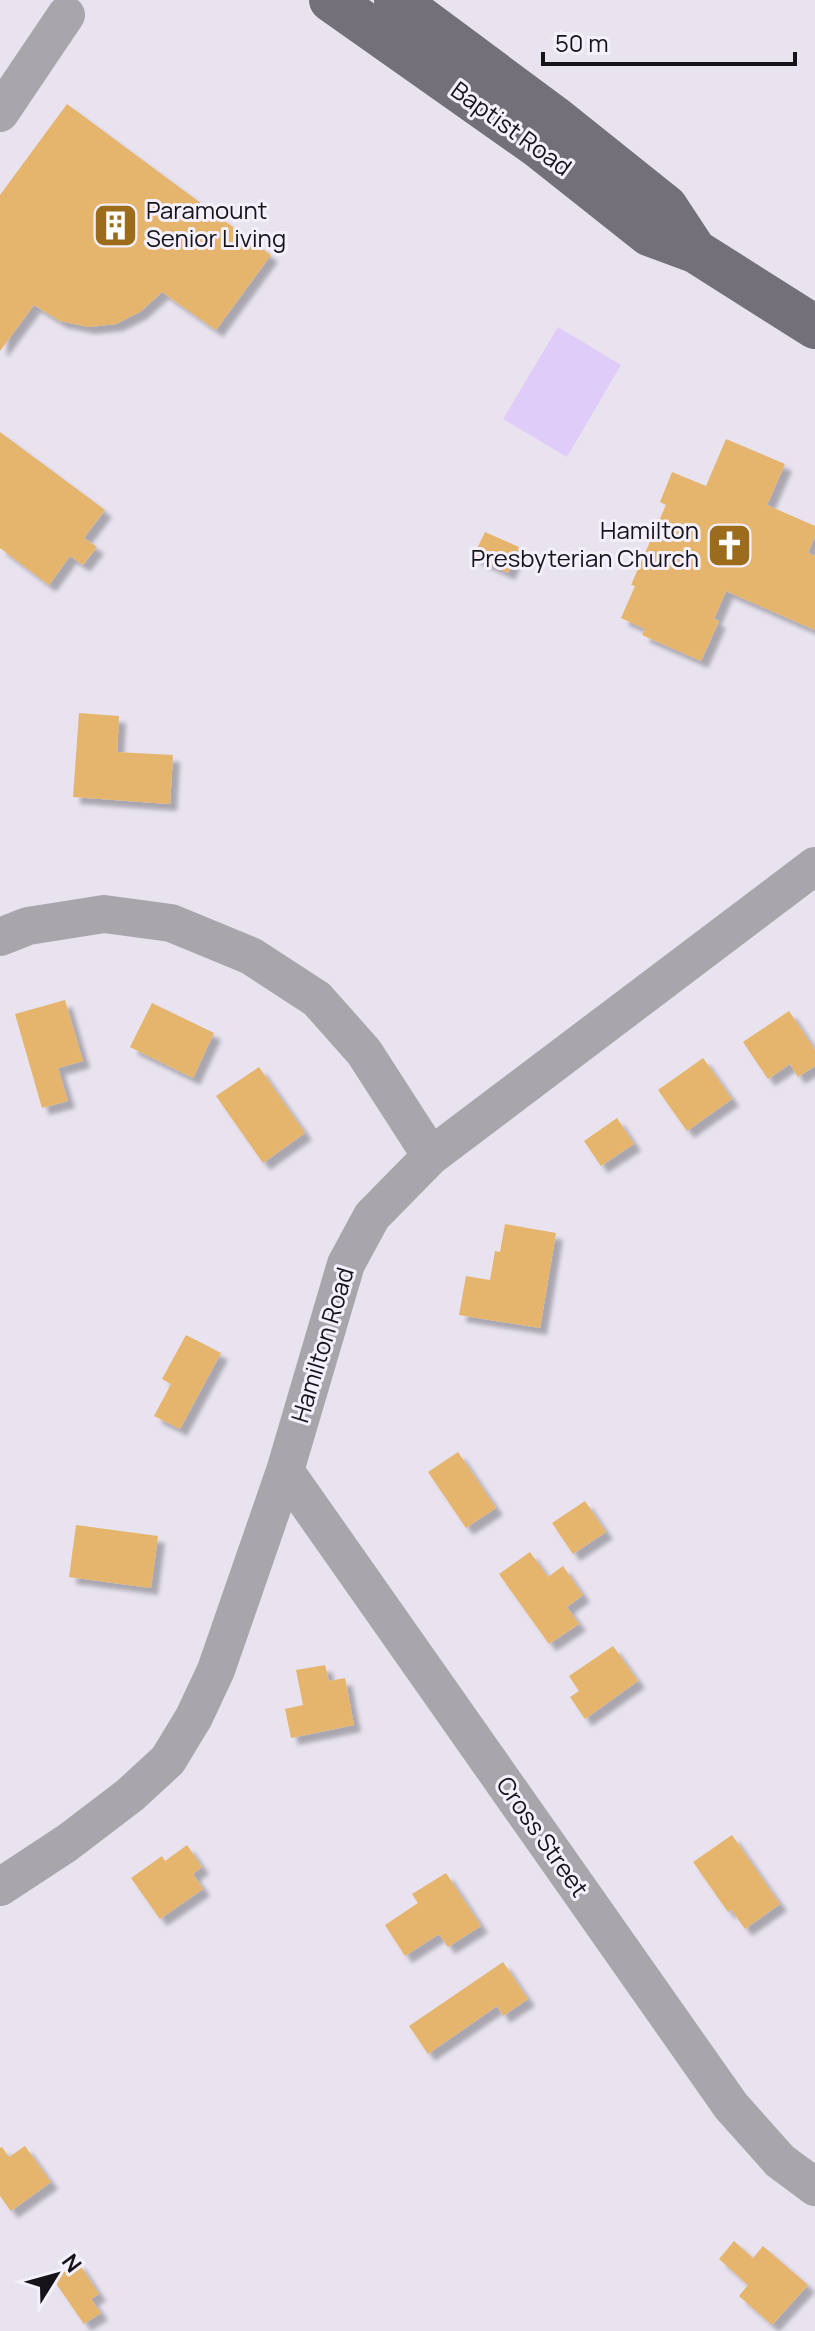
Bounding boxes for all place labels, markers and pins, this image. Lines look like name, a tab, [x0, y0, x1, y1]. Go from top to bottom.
place label: Paramount Senior Living	[146, 193, 286, 254]
building icon: Paramount Senior Living	[91, 201, 139, 249]
place label: Hamilton Presbyterian Church	[471, 513, 699, 574]
church icon: Hamilton Presbyterian Church	[706, 521, 754, 569]

